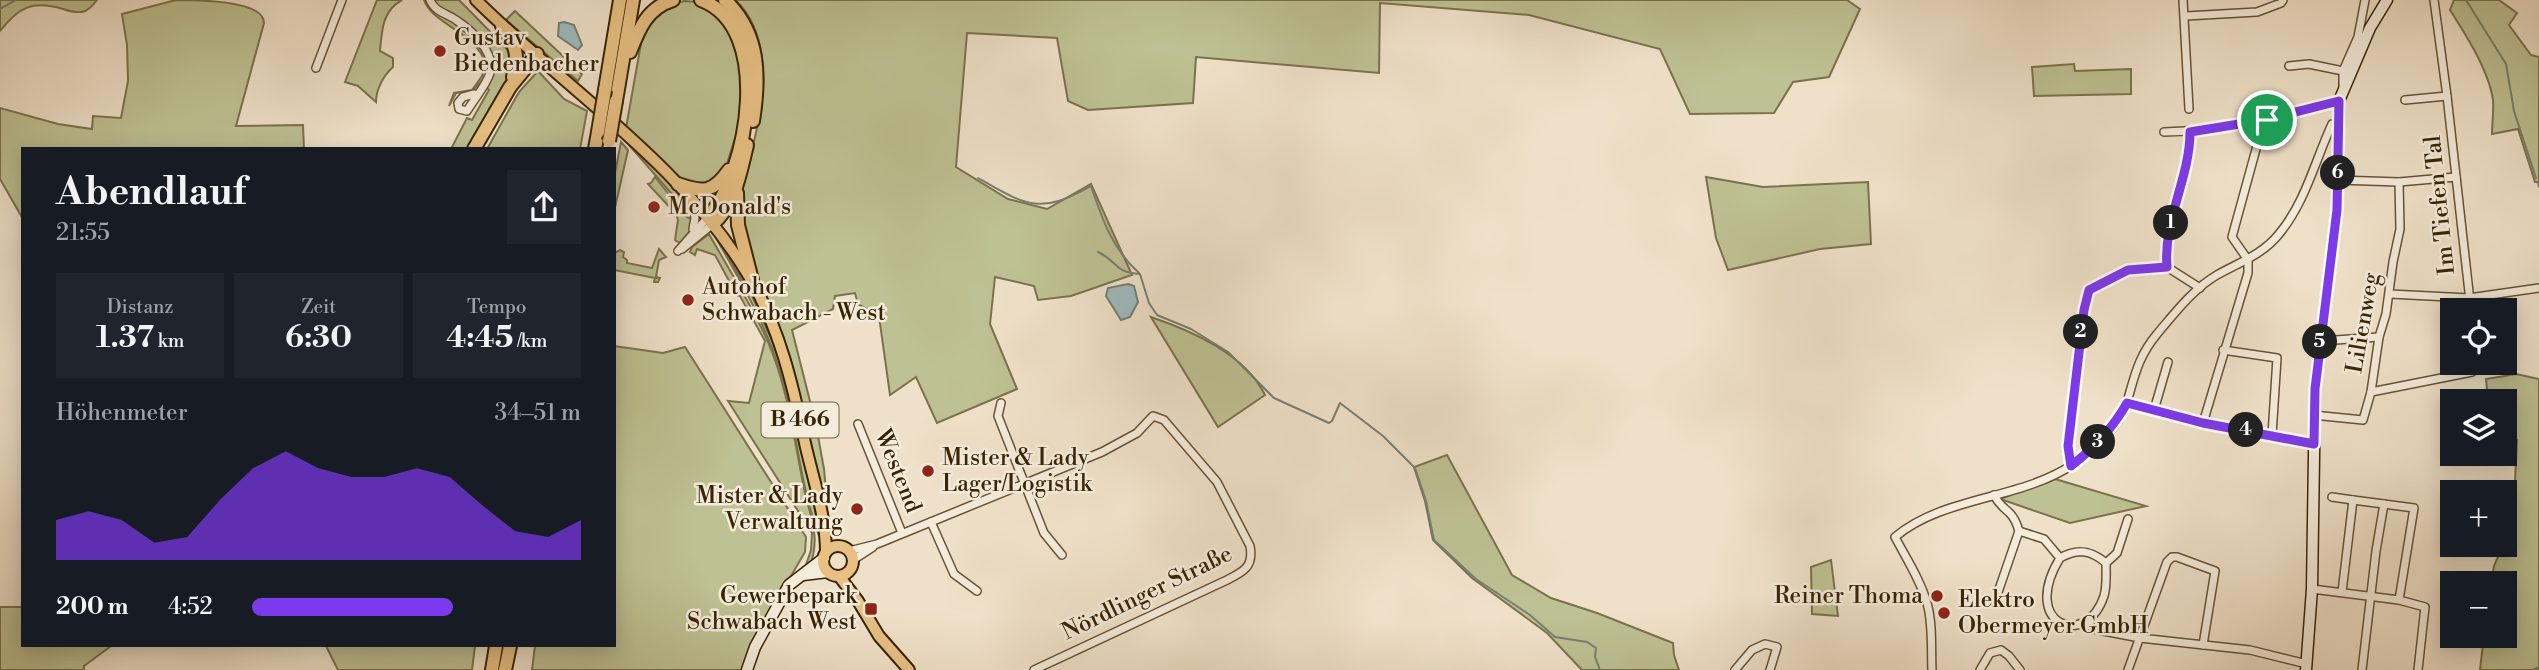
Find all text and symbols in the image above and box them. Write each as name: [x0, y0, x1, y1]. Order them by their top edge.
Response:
place label: Gustav Biedenbacher: [453, 24, 599, 78]
marker: Gustav Biedenbacher: [432, 43, 448, 59]
pin: [2237, 90, 2297, 150]
icon: arrive: [2248, 101, 2286, 139]
street label: Im Tiefen Tal: [2419, 134, 2461, 276]
pin: 6: [2320, 156, 2356, 190]
text: 6: [2332, 160, 2343, 184]
text: Abendlauf: [56, 169, 246, 216]
button: share: [507, 170, 581, 244]
place label: McDonald's: [668, 193, 791, 221]
marker: McDonald's: [646, 199, 662, 215]
pin: 1: [2154, 206, 2188, 241]
text: 1: [2166, 210, 2175, 234]
text: 21:55: [56, 219, 110, 247]
street label: Lilienweg: [2340, 270, 2386, 376]
place label: Autohof Schwabach - West: [701, 273, 886, 327]
marker: Autohof Schwabach - West: [680, 292, 696, 308]
text: Distanz: [107, 295, 173, 319]
text: Zeit: [301, 295, 336, 319]
text: Tempo: [467, 295, 527, 319]
map controls: [2440, 298, 2517, 648]
button: locate: [2440, 298, 2517, 375]
pin: 2: [2064, 314, 2098, 350]
text: 1.37: [96, 319, 154, 357]
text: 6:30: [285, 319, 352, 357]
text: 4:45: [446, 319, 513, 357]
text: 2: [2075, 319, 2086, 343]
pin: 5: [2302, 324, 2338, 360]
text: km: [154, 329, 184, 353]
text: /km: [513, 329, 547, 353]
text: 5: [2314, 329, 2325, 353]
button: layers: [2440, 389, 2517, 466]
text: Höhenmeter: [56, 399, 188, 427]
text: 34–51 m: [494, 399, 581, 427]
road number: B 466: [762, 402, 838, 438]
pin: 4: [2228, 412, 2264, 448]
text: 4: [2239, 417, 2252, 441]
street label: Westend: [868, 424, 927, 517]
pin: 3: [2080, 424, 2116, 460]
text: 3: [2092, 429, 2103, 453]
place label: Mister & Lady Lager/Logistik: [942, 444, 1093, 498]
marker: Mister & Lady Lager/Logistik: [920, 463, 936, 479]
button: +: [2440, 480, 2517, 557]
place label: Mister & Lady Verwaltung: [696, 482, 844, 536]
marker: Mister & Lady Verwaltung: [849, 501, 865, 517]
street label: Nördlinger Straße: [1057, 540, 1237, 646]
button: −: [2440, 571, 2517, 648]
place label: Gewerbepark Schwabach West: [687, 582, 858, 636]
place label: Reiner Thoma: [1774, 582, 1923, 610]
place label: Elektro Obermeyer GmbH: [1958, 586, 2149, 640]
marker: Reiner Thoma: [1929, 588, 1945, 604]
text: 200 m: [56, 593, 128, 621]
text: 4:52: [168, 593, 213, 621]
marker: Gewerbepark Schwabach West: [863, 601, 879, 617]
marker: Elektro Obermeyer GmbH: [1936, 605, 1952, 621]

